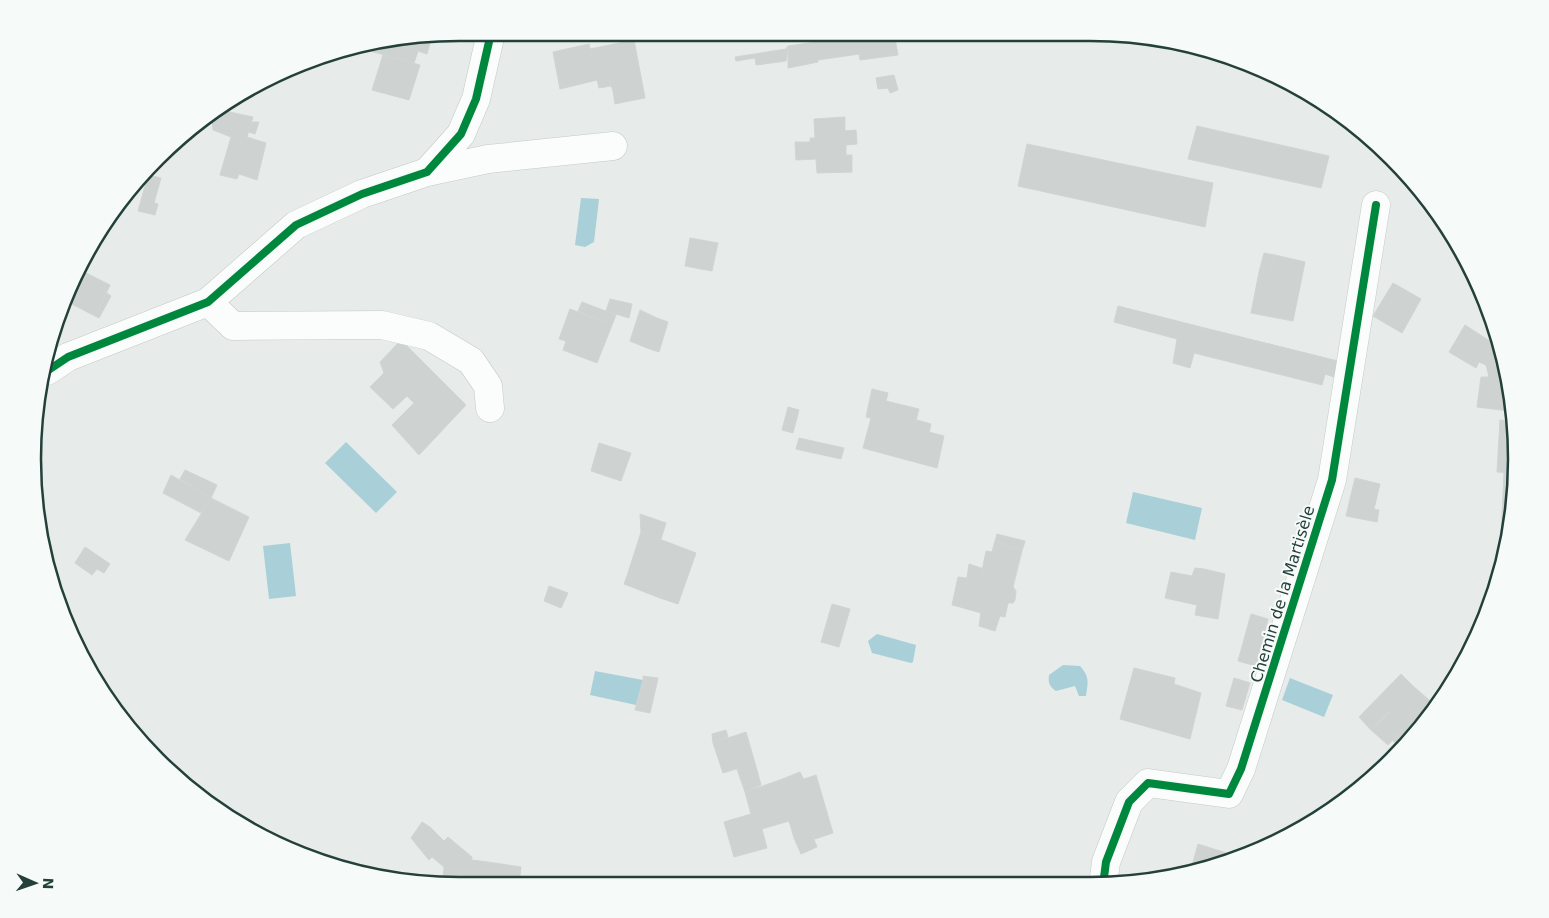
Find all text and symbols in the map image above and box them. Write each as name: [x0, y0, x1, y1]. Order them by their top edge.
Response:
street label: Chemin de la Martisèle: [1246, 503, 1318, 685]
north arrow: [10, 858, 60, 908]
text: N: [40, 877, 56, 890]

